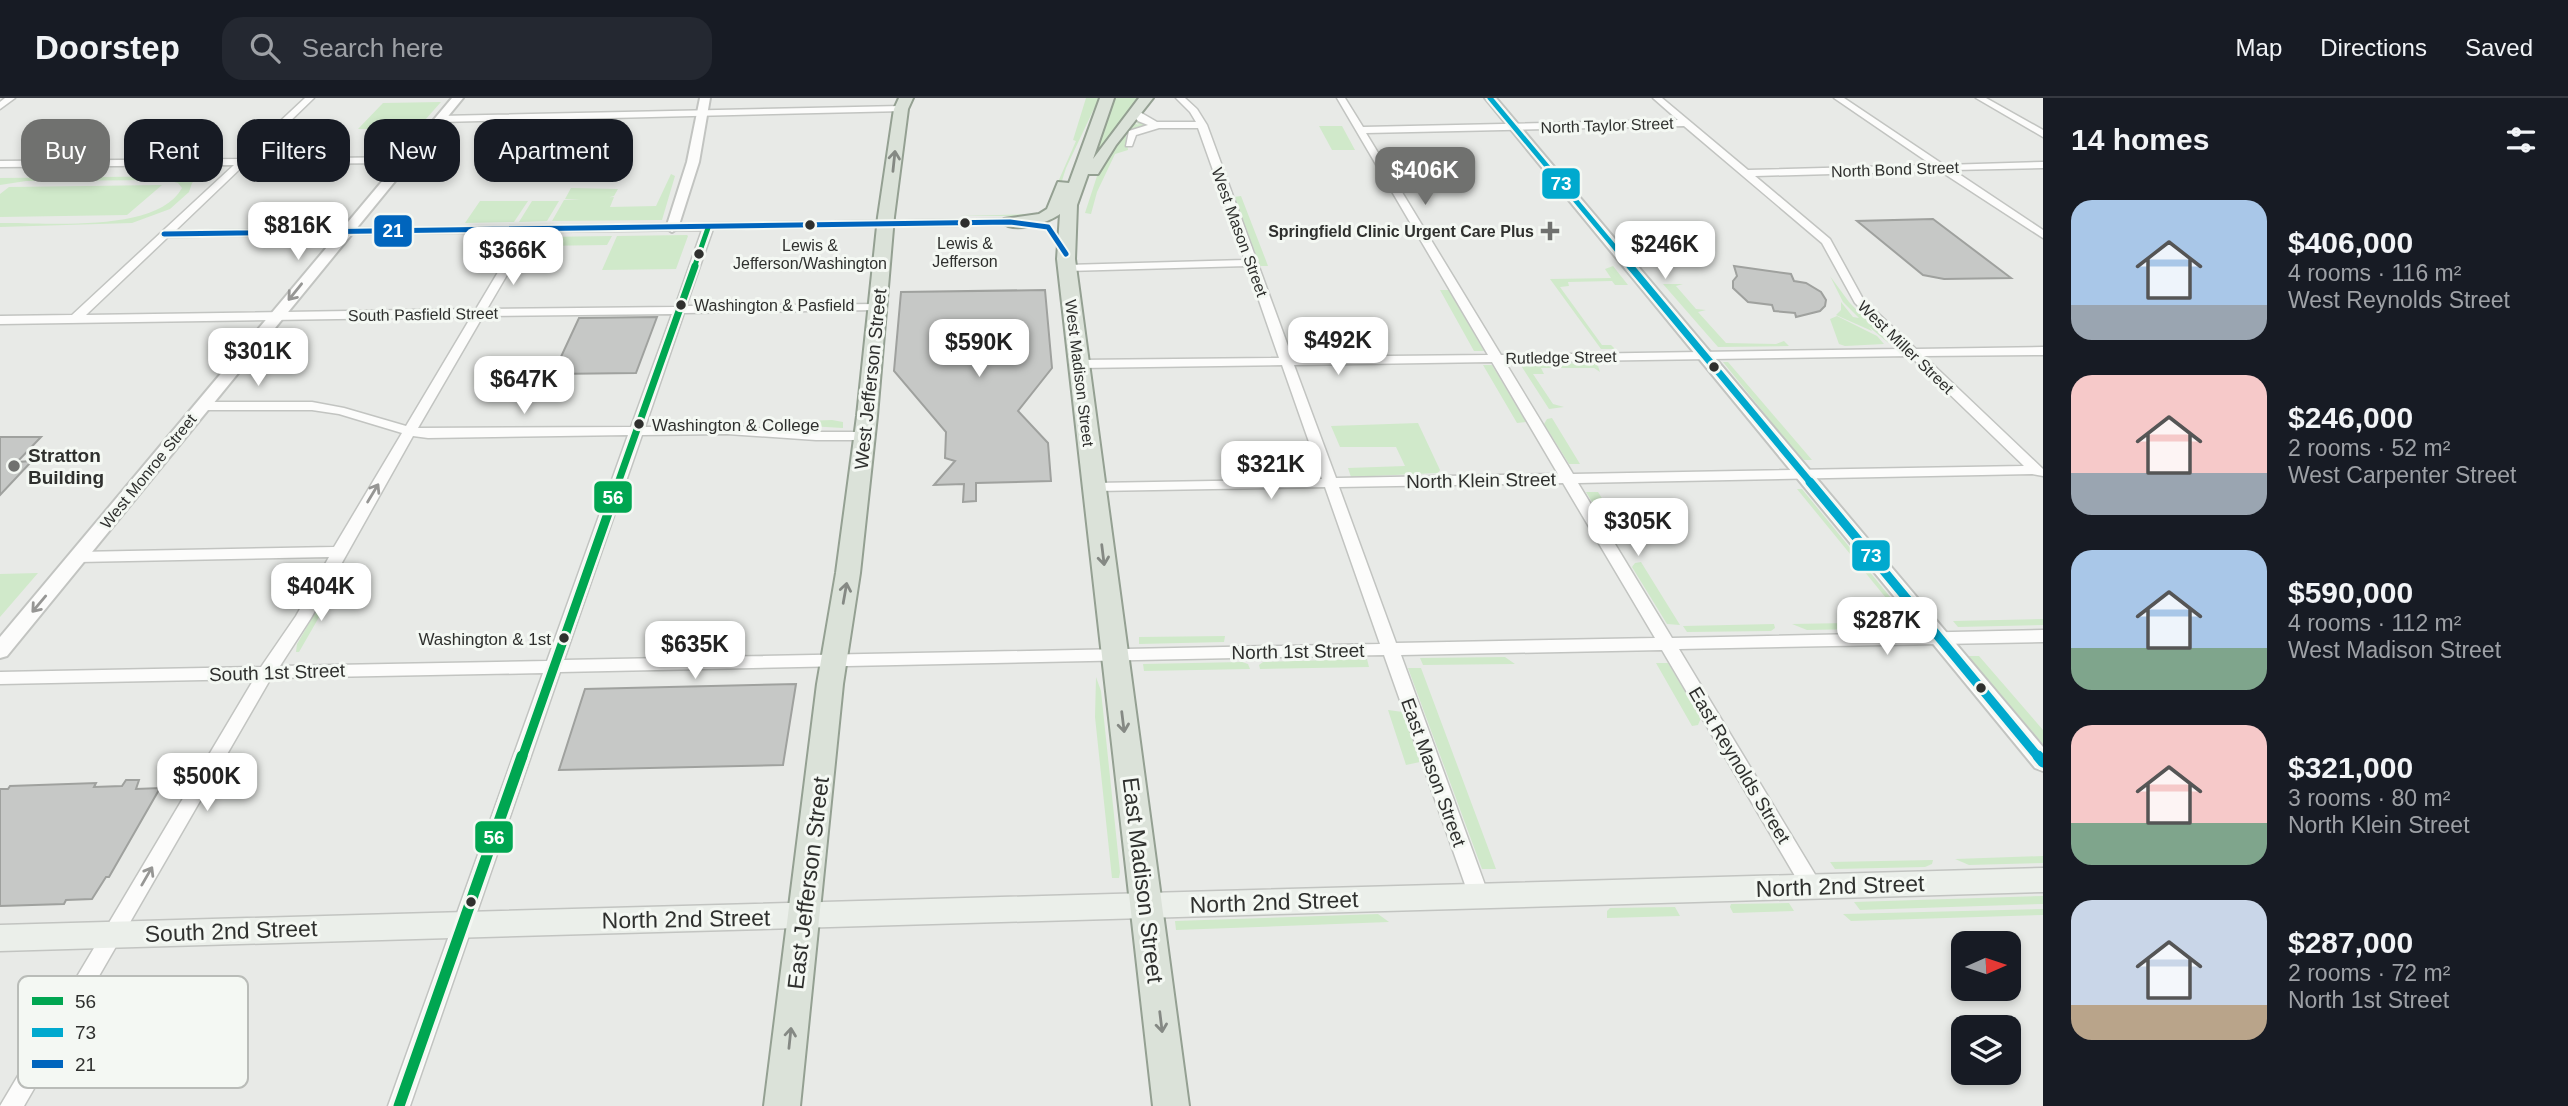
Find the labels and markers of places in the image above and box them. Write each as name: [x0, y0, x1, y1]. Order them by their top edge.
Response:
pin: $406K: [1376, 148, 1474, 207]
pin: $816K: [249, 202, 347, 262]
marker: Lewis & Jefferson: [958, 216, 972, 230]
marker: Lewis & Jefferson/Washington: [803, 218, 817, 232]
marker: Springfield Clinic Urgent Care Plus: [1540, 221, 1560, 241]
pin: $246K: [1616, 222, 1714, 281]
place label: Springfield Clinic Urgent Care Plus: [1268, 223, 1534, 240]
pin: $366K: [464, 228, 562, 287]
place label: Lewis & Jefferson: [932, 235, 998, 270]
place label: Lewis & Jefferson/Washington: [733, 237, 887, 272]
unlabelled marker: [692, 247, 706, 261]
place label: Washington & Pasfield: [694, 297, 854, 314]
marker: Washington & Pasfield: [674, 298, 688, 312]
pin: $492K: [1289, 317, 1387, 377]
pin: $590K: [930, 320, 1028, 379]
pin: $301K: [209, 328, 307, 388]
pin: $647K: [475, 356, 573, 416]
unlabelled marker: [1707, 360, 1721, 374]
place label: Washington & College: [652, 416, 820, 435]
marker: Washington & College: [632, 417, 646, 431]
pin: $321K: [1222, 442, 1320, 501]
place label: Stratton Building: [28, 445, 104, 488]
marker: Stratton Building: [6, 458, 22, 474]
pin: $305K: [1589, 498, 1687, 558]
pin: $404K: [272, 564, 370, 623]
pin: $287K: [1838, 598, 1936, 657]
pin: $635K: [646, 622, 744, 681]
place label: Washington & 1st: [418, 630, 551, 649]
marker: Washington & 1st: [557, 631, 571, 645]
unlabelled marker: [1974, 681, 1988, 695]
pin: $500K: [158, 754, 256, 813]
unlabelled marker: [464, 895, 478, 909]

